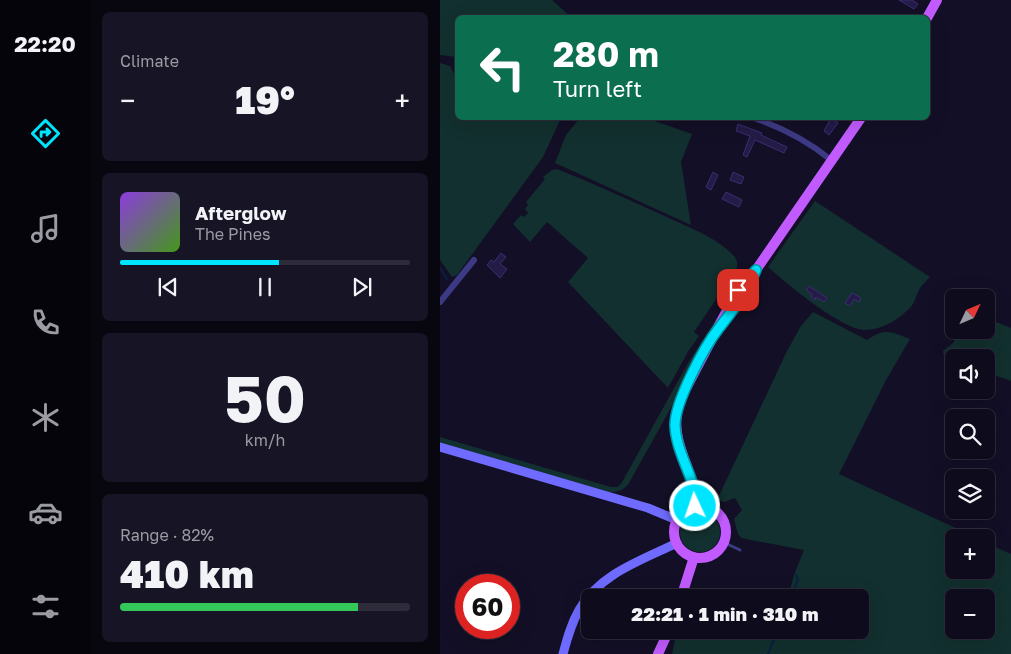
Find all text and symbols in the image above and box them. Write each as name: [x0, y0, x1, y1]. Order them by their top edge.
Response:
text: 22:20: [14, 30, 76, 57]
text: 280 m: [553, 33, 659, 75]
icon: left: [470, 35, 535, 100]
text: Climate: [120, 51, 179, 71]
text: Turn left: [553, 75, 642, 102]
text: 19°: [235, 77, 295, 122]
text: −: [120, 84, 135, 117]
text: +: [395, 84, 410, 117]
icon: directions: [28, 116, 63, 151]
text: Afterglow: [195, 201, 286, 224]
icon: music: [28, 211, 63, 246]
text: The Pines: [195, 224, 270, 244]
pin: [717, 269, 759, 311]
icon: previous: [154, 273, 182, 301]
icon: pause: [251, 273, 279, 301]
icon: next: [348, 273, 376, 301]
icon: arrive: [724, 276, 752, 304]
north arrow: [945, 289, 995, 339]
map controls: [945, 289, 995, 639]
icon: phone: [28, 305, 63, 340]
button: sound: [945, 349, 995, 399]
text: 50: [224, 358, 306, 436]
icon: climate: [28, 400, 63, 435]
button: search: [945, 409, 995, 459]
text: km/h: [245, 430, 285, 450]
button: layers: [945, 469, 995, 519]
position arrow: [668, 479, 720, 531]
icon: car: [28, 495, 63, 530]
text: Range · 82%: [120, 525, 214, 545]
button: +: [945, 529, 995, 579]
text: 410 km: [120, 551, 254, 596]
speed limit sign: 60: [455, 574, 520, 639]
icon: filters: [28, 589, 63, 624]
button: −: [945, 589, 995, 639]
text: 22:21 · 1 min · 310 m: [631, 602, 819, 625]

